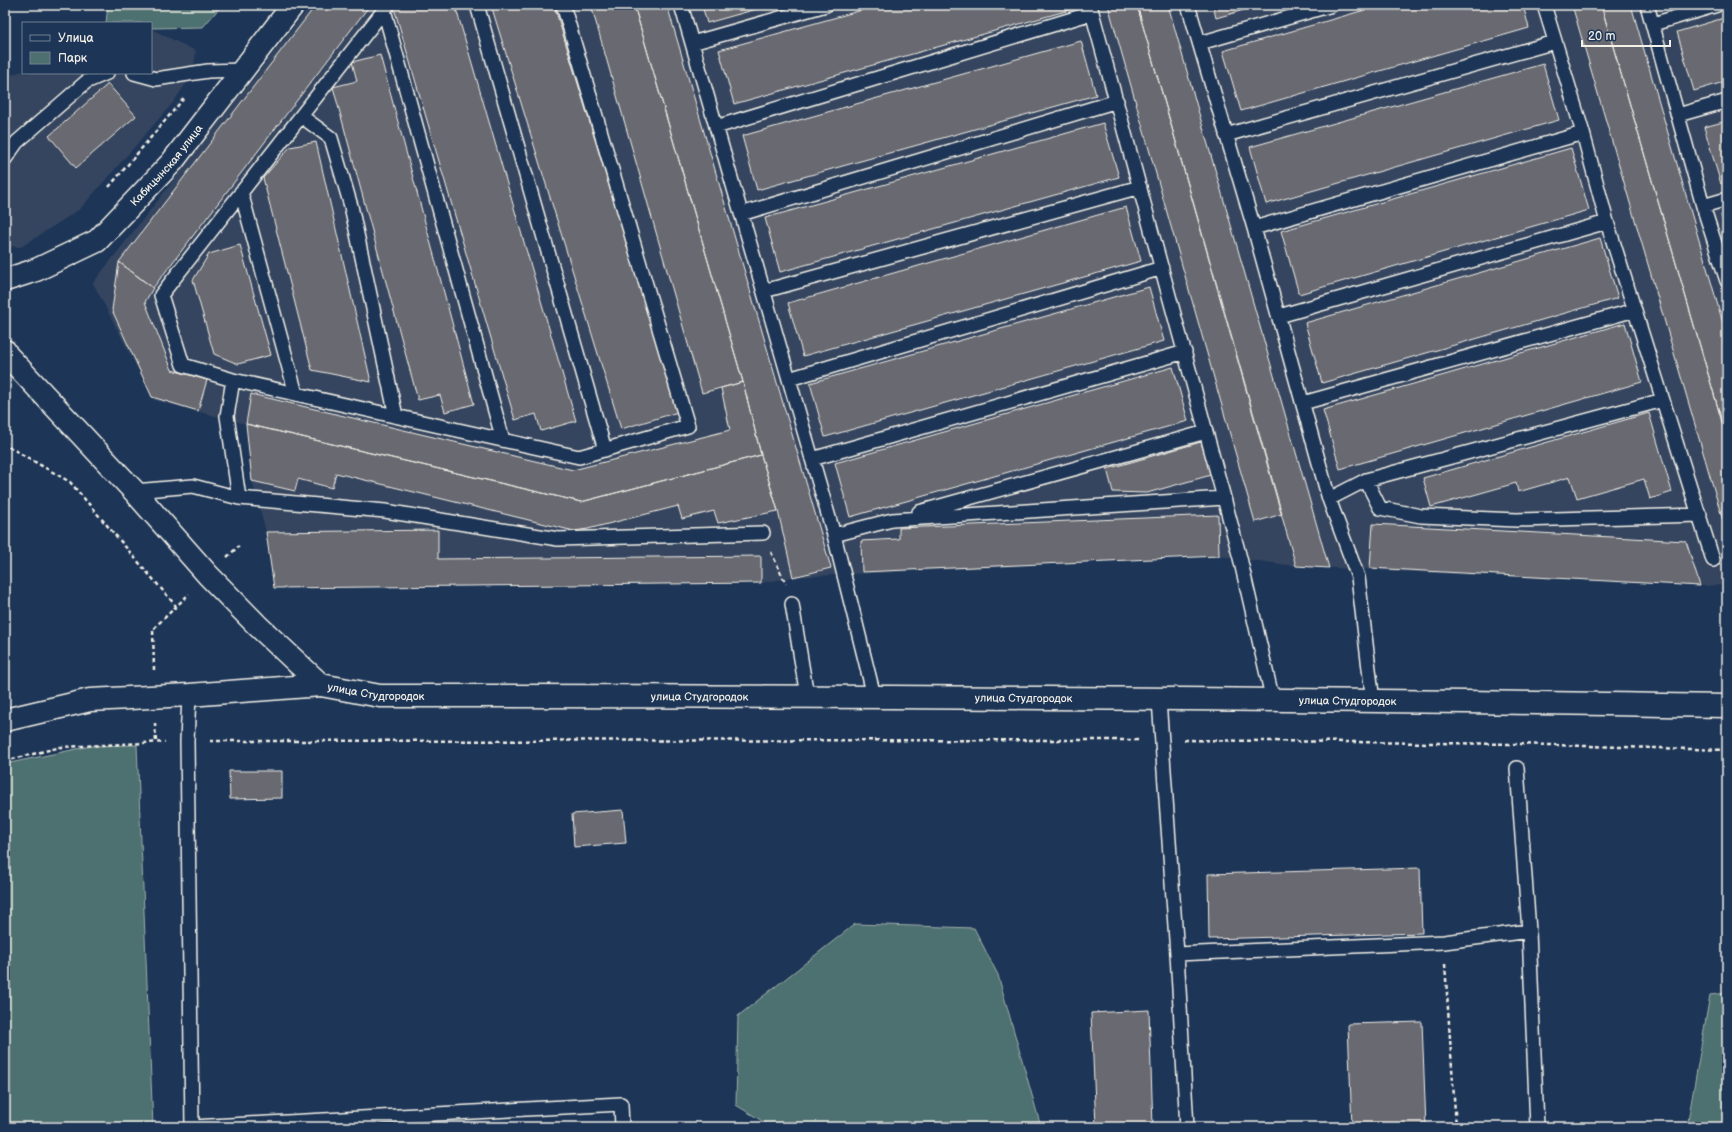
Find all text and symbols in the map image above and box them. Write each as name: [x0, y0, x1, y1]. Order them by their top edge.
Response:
legend: [22, 22, 152, 74]
scale bar: [1582, 22, 1670, 48]
text: 20 m: [1588, 29, 1615, 44]
text: Улица: [58, 31, 94, 46]
text: Парк: [58, 51, 88, 66]
street label: Кабицынская улица: [127, 121, 205, 208]
street label: улица Студгородок: [327, 680, 425, 703]
street label: улица Студгородок: [651, 690, 749, 703]
street label: улица Студгородок: [975, 691, 1073, 705]
street label: улица Студгородок: [1299, 694, 1397, 708]

